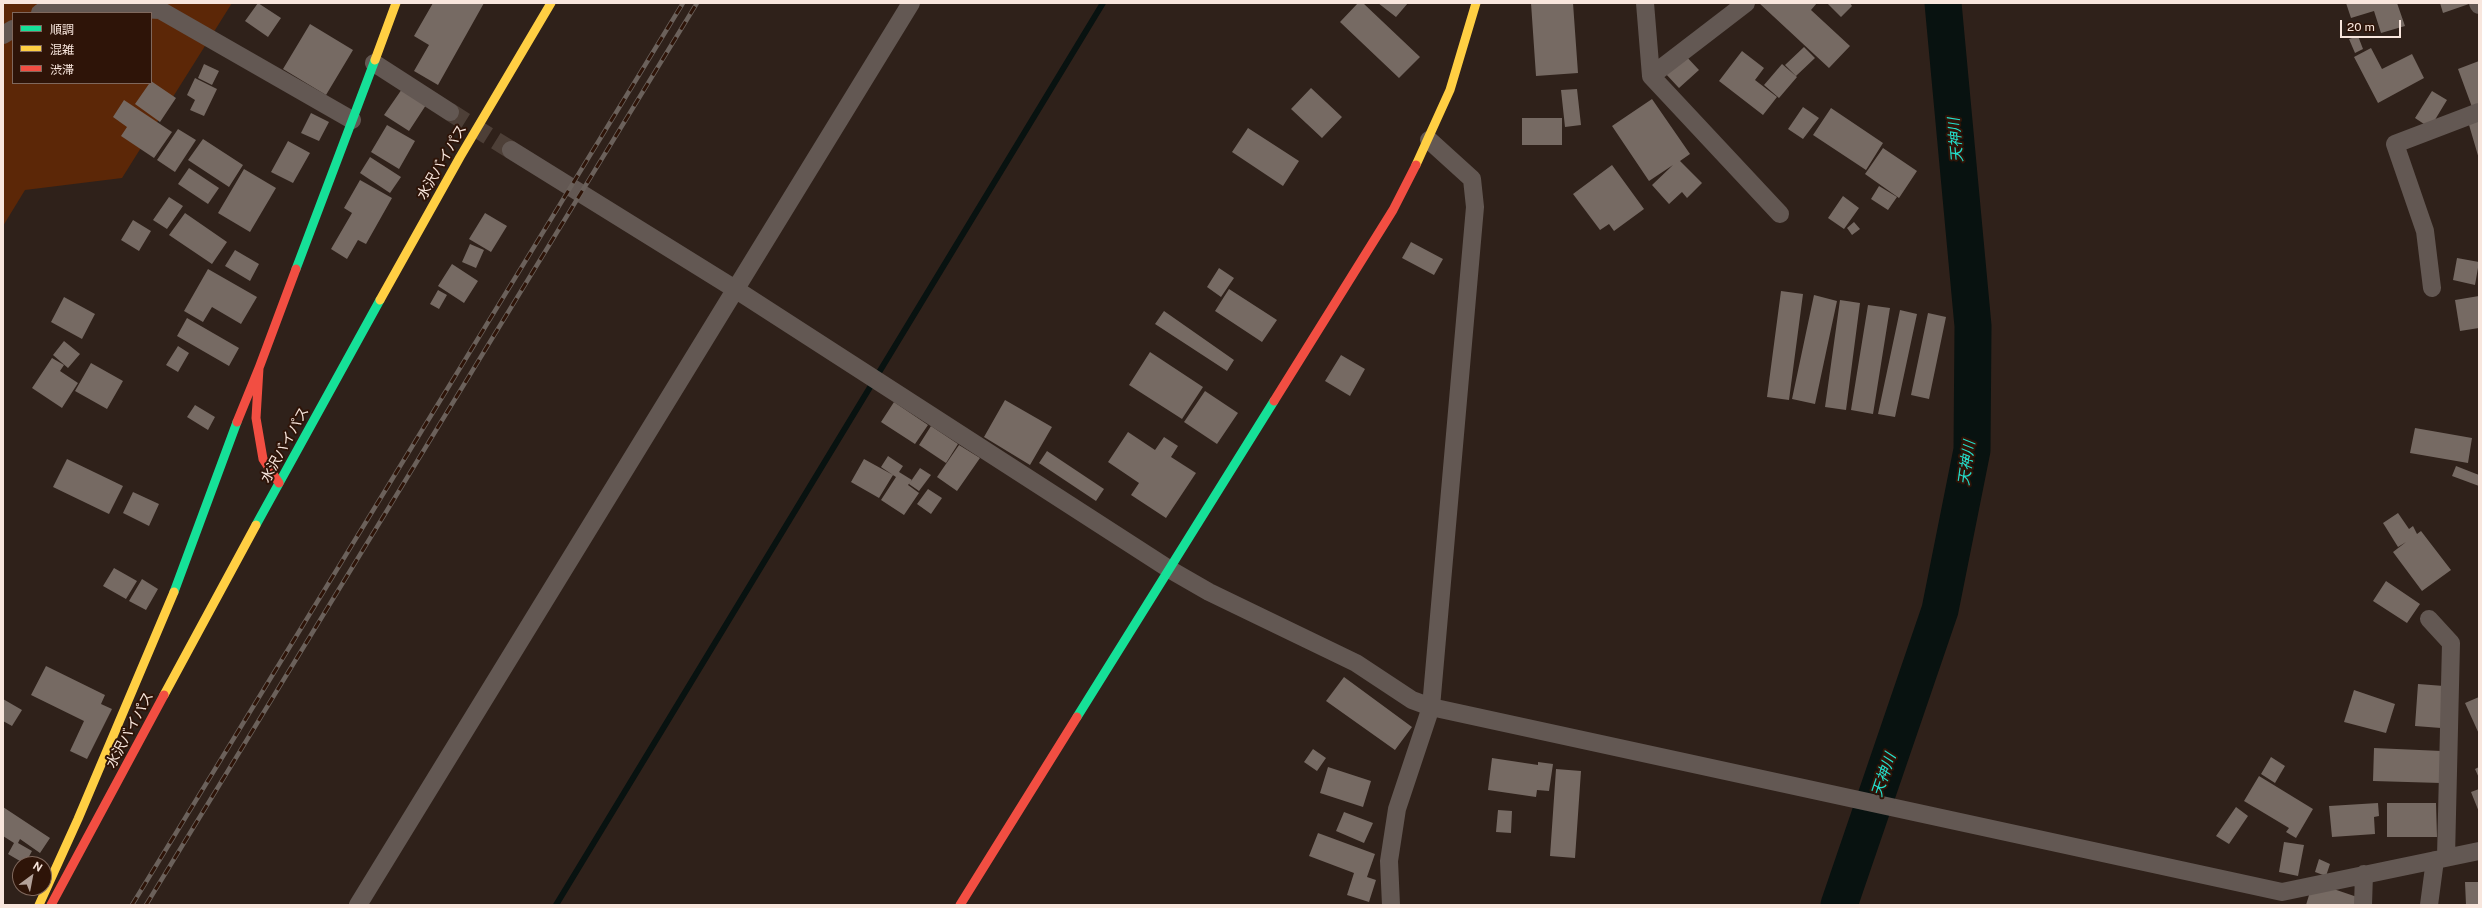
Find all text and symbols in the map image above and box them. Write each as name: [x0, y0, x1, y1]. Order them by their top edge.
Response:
legend: [12, 12, 152, 84]
scale bar: [2342, 12, 2403, 38]
text: 20 m: [2347, 20, 2375, 34]
text: 順調: [50, 23, 74, 37]
text: 混雑: [50, 43, 74, 57]
text: 渋滞: [50, 63, 74, 77]
water label: 天神川: [1945, 117, 1967, 163]
street label: 水沢バイパス: [414, 121, 470, 203]
street label: 水沢バイパス: [257, 404, 313, 486]
water label: 天神川: [1955, 439, 1979, 487]
street label: 水沢バイパス: [103, 689, 157, 771]
water label: 天神川: [1868, 751, 1900, 799]
north arrow: [12, 856, 52, 896]
text: N: [31, 859, 45, 874]

